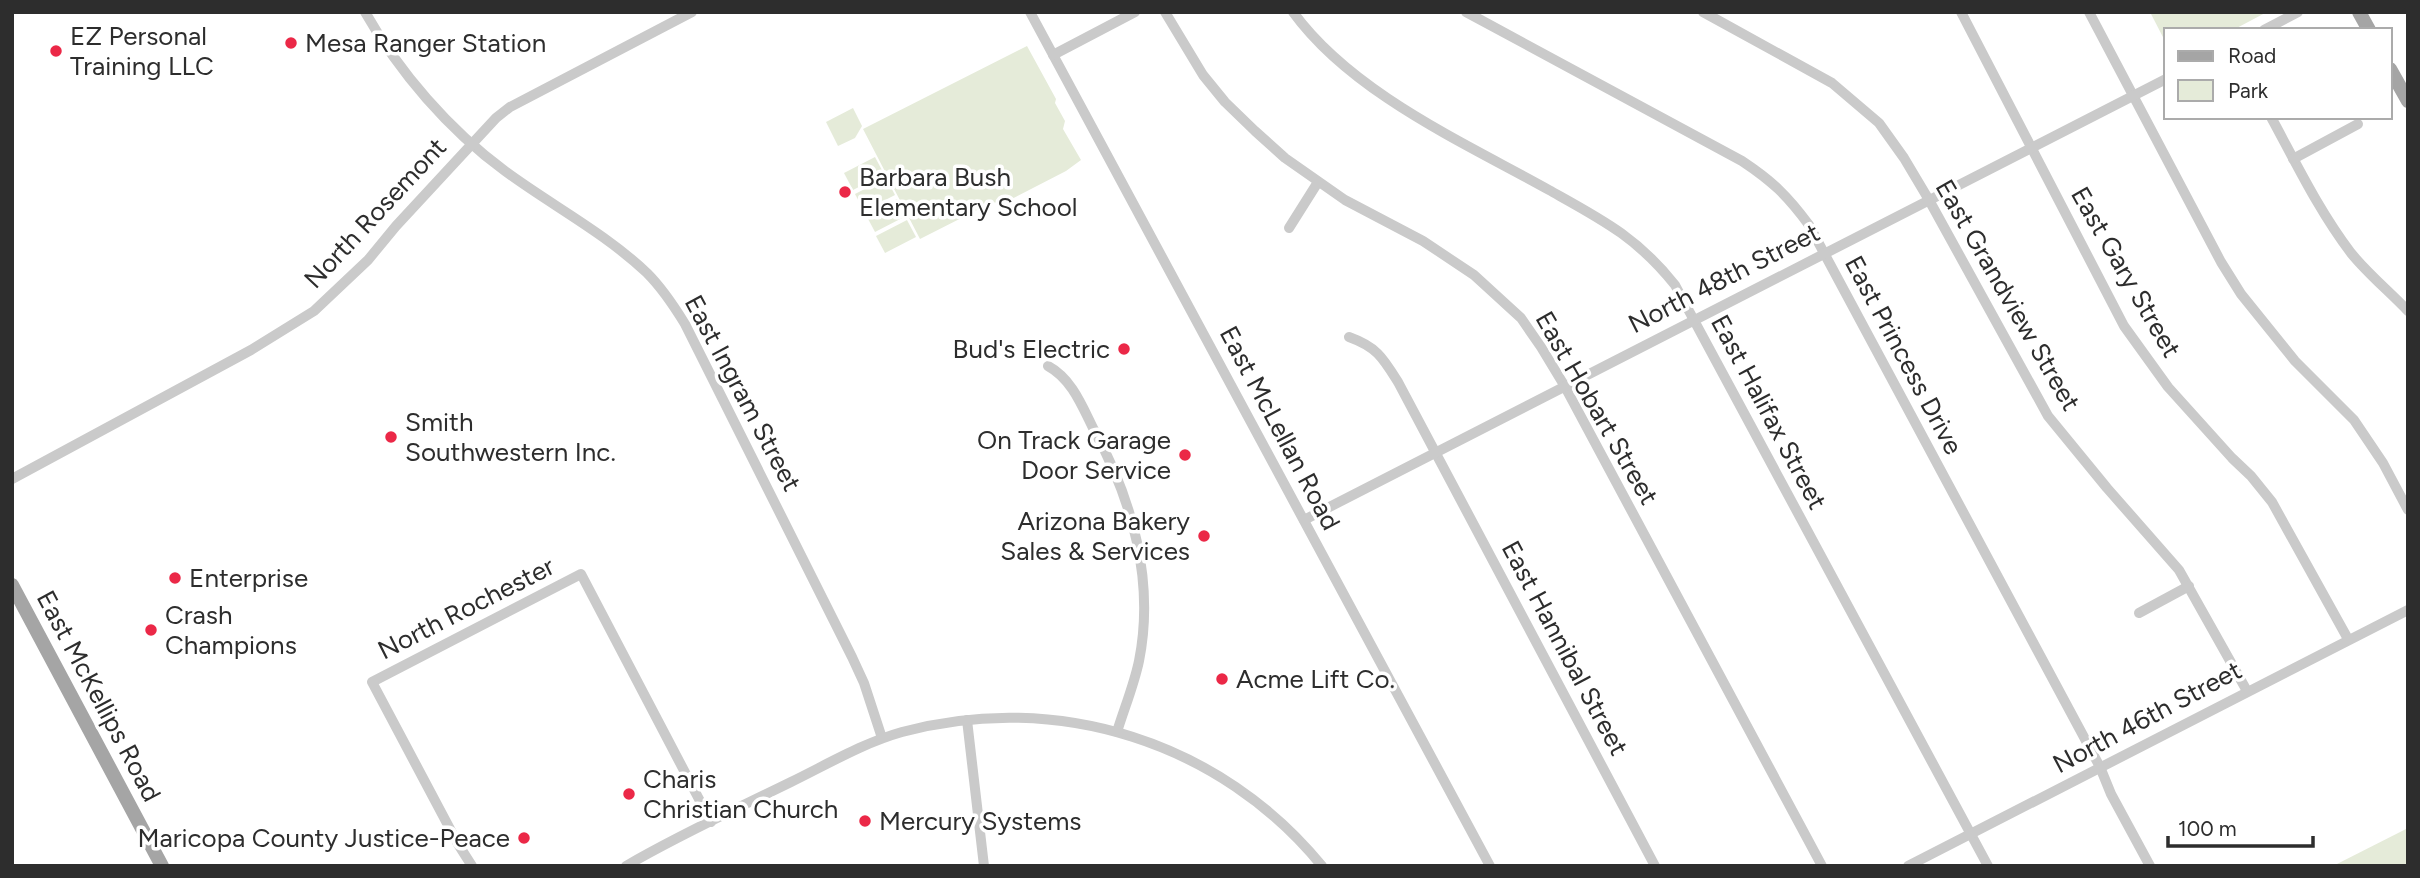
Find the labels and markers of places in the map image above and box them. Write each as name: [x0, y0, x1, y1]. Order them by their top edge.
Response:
place label: EZ Personal Training LLC: [70, 20, 214, 82]
place label: Mesa Ranger Station: [305, 27, 546, 59]
marker: Mesa Ranger Station: [283, 35, 299, 51]
marker: EZ Personal Training LLC: [48, 43, 64, 59]
place label: Barbara Bush Elementary School: [859, 161, 1077, 223]
marker: Barbara Bush Elementary School: [837, 184, 853, 200]
place label: Bud's Electric: [953, 333, 1110, 365]
marker: Bud's Electric: [1116, 341, 1132, 357]
place label: Smith Southwestern Inc.: [405, 406, 616, 468]
place label: On Track Garage Door Service: [977, 424, 1171, 486]
marker: Smith Southwestern Inc.: [383, 429, 399, 445]
marker: On Track Garage Door Service: [1177, 447, 1193, 463]
place label: Arizona Bakery Sales & Services: [1000, 505, 1190, 567]
marker: Arizona Bakery Sales & Services: [1196, 528, 1212, 544]
place label: Enterprise: [189, 562, 308, 594]
marker: Enterprise: [167, 570, 183, 586]
place label: Crash Champions: [165, 599, 297, 661]
marker: Crash Champions: [143, 622, 159, 638]
place label: Acme Lift Co.: [1236, 663, 1395, 695]
marker: Acme Lift Co.: [1214, 671, 1230, 687]
place label: Charis Christian Church: [643, 763, 838, 825]
marker: Charis Christian Church: [621, 786, 637, 802]
place label: Mercury Systems: [879, 805, 1081, 837]
marker: Mercury Systems: [857, 813, 873, 829]
place label: Maricopa County Justice-Peace: [137, 822, 510, 854]
marker: Maricopa County Justice-Peace: [516, 830, 532, 846]

